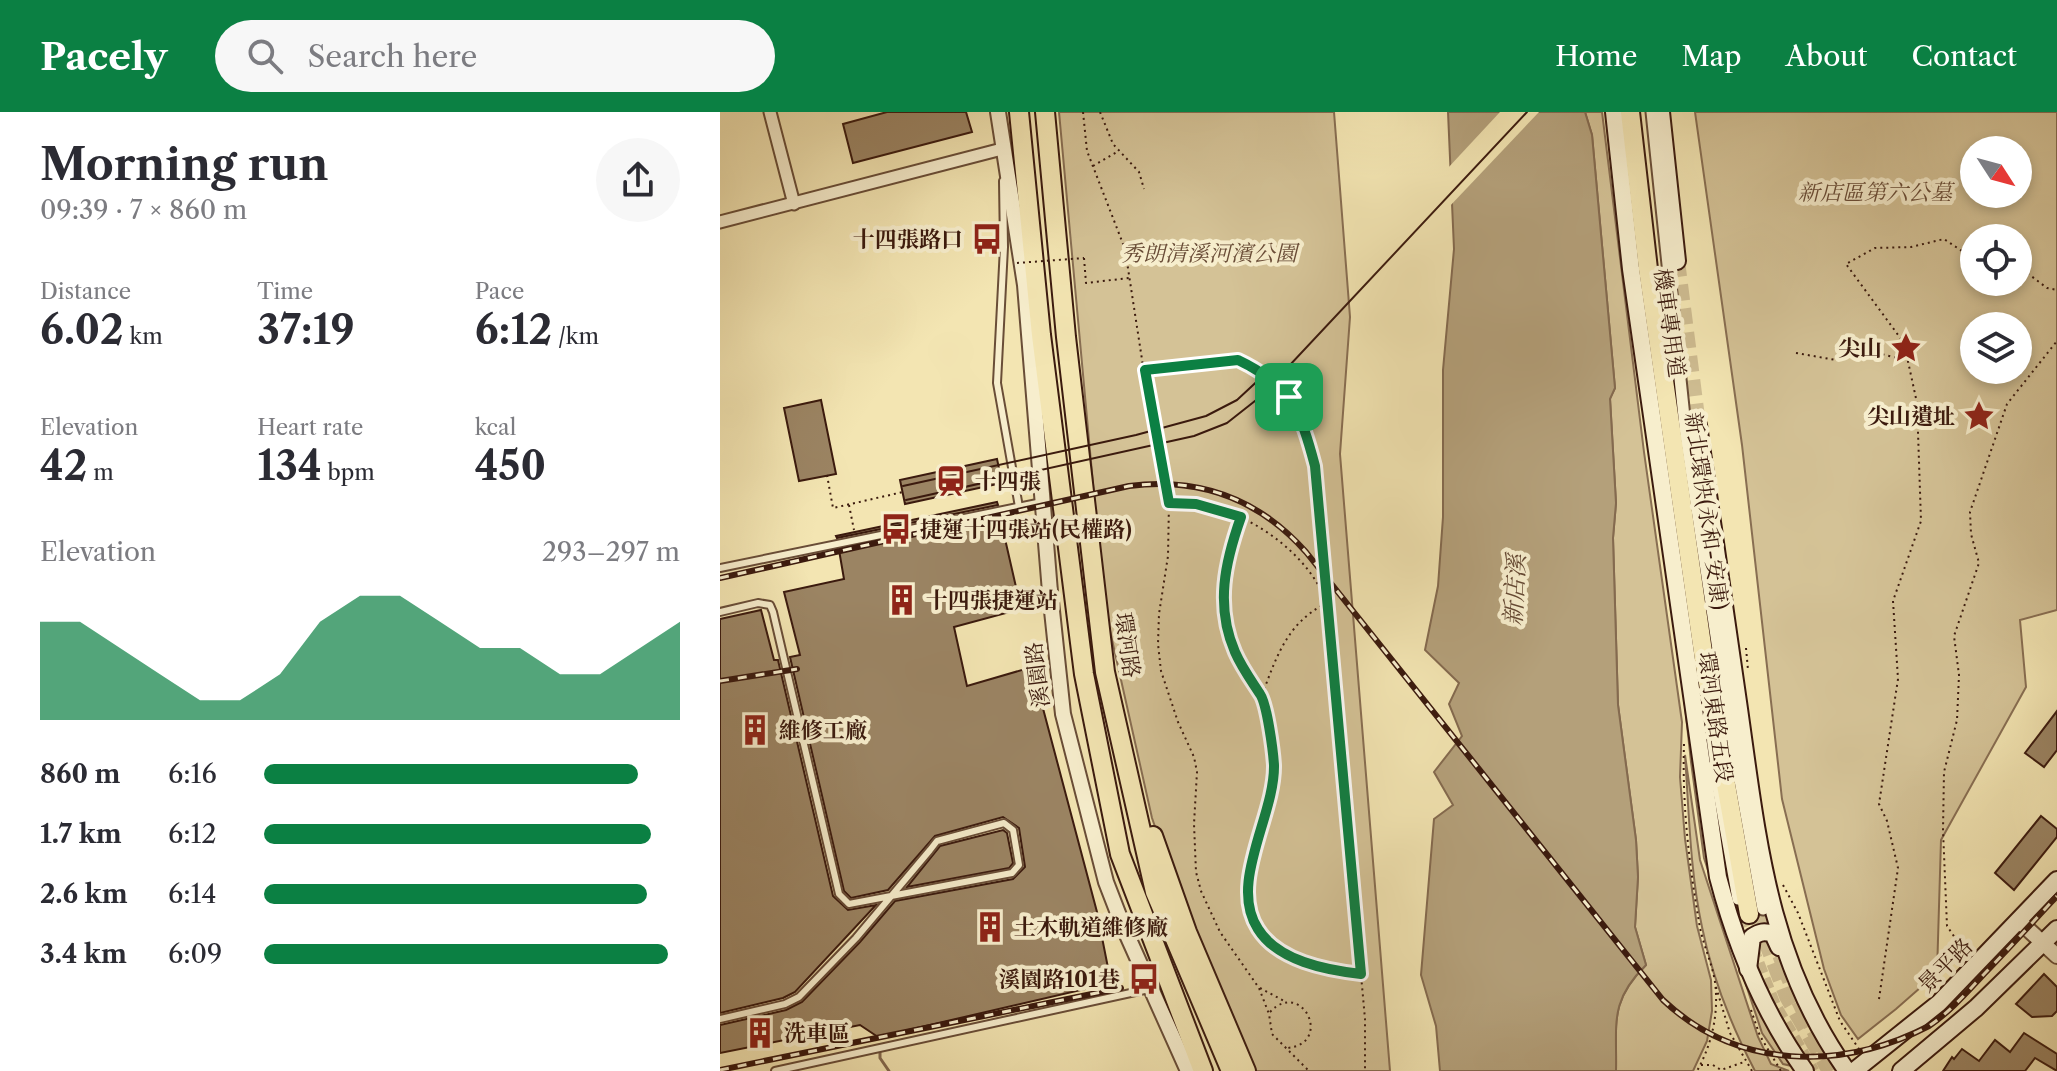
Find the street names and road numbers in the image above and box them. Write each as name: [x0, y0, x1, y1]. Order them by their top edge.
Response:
street label: 機車專用道: [1648, 267, 1691, 379]
street label: 新北環快(永和-安康): [1679, 410, 1734, 612]
street label: 環河路: [1110, 611, 1145, 680]
street label: 溪園路: [1020, 641, 1055, 709]
street label: 環河東路五段: [1693, 650, 1738, 784]
street label: 景平路: [1912, 932, 1978, 998]

